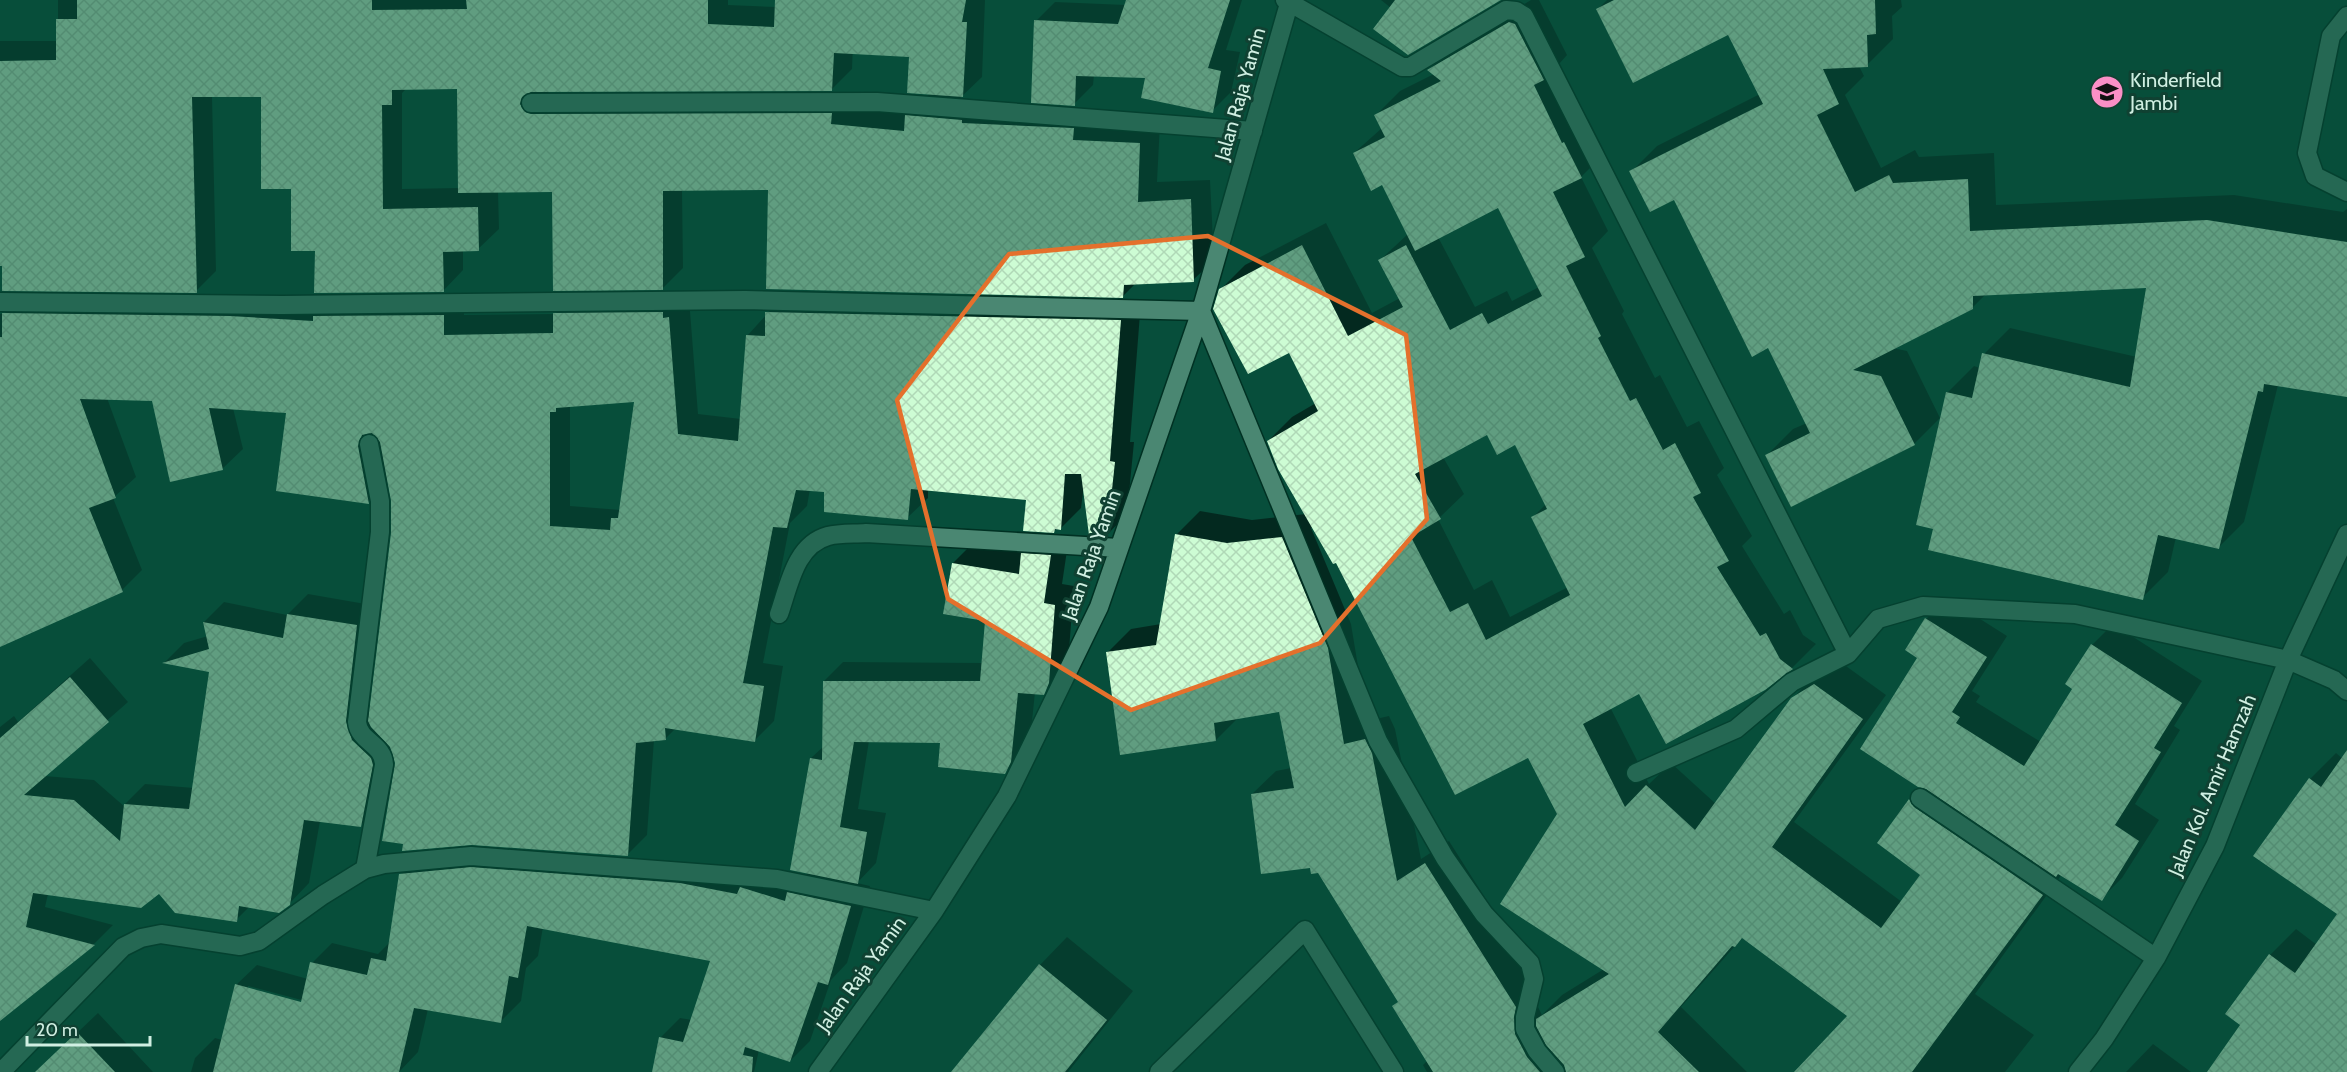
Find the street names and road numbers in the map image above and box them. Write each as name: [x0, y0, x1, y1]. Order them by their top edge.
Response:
street label: Jalan Raja Yamin: [1209, 25, 1270, 164]
street label: Jalan Raja Yamin: [1056, 487, 1126, 624]
street label: Jalan Kol. Amir Hamzah: [2162, 690, 2261, 881]
street label: Jalan Raja Yamin: [810, 912, 911, 1037]

